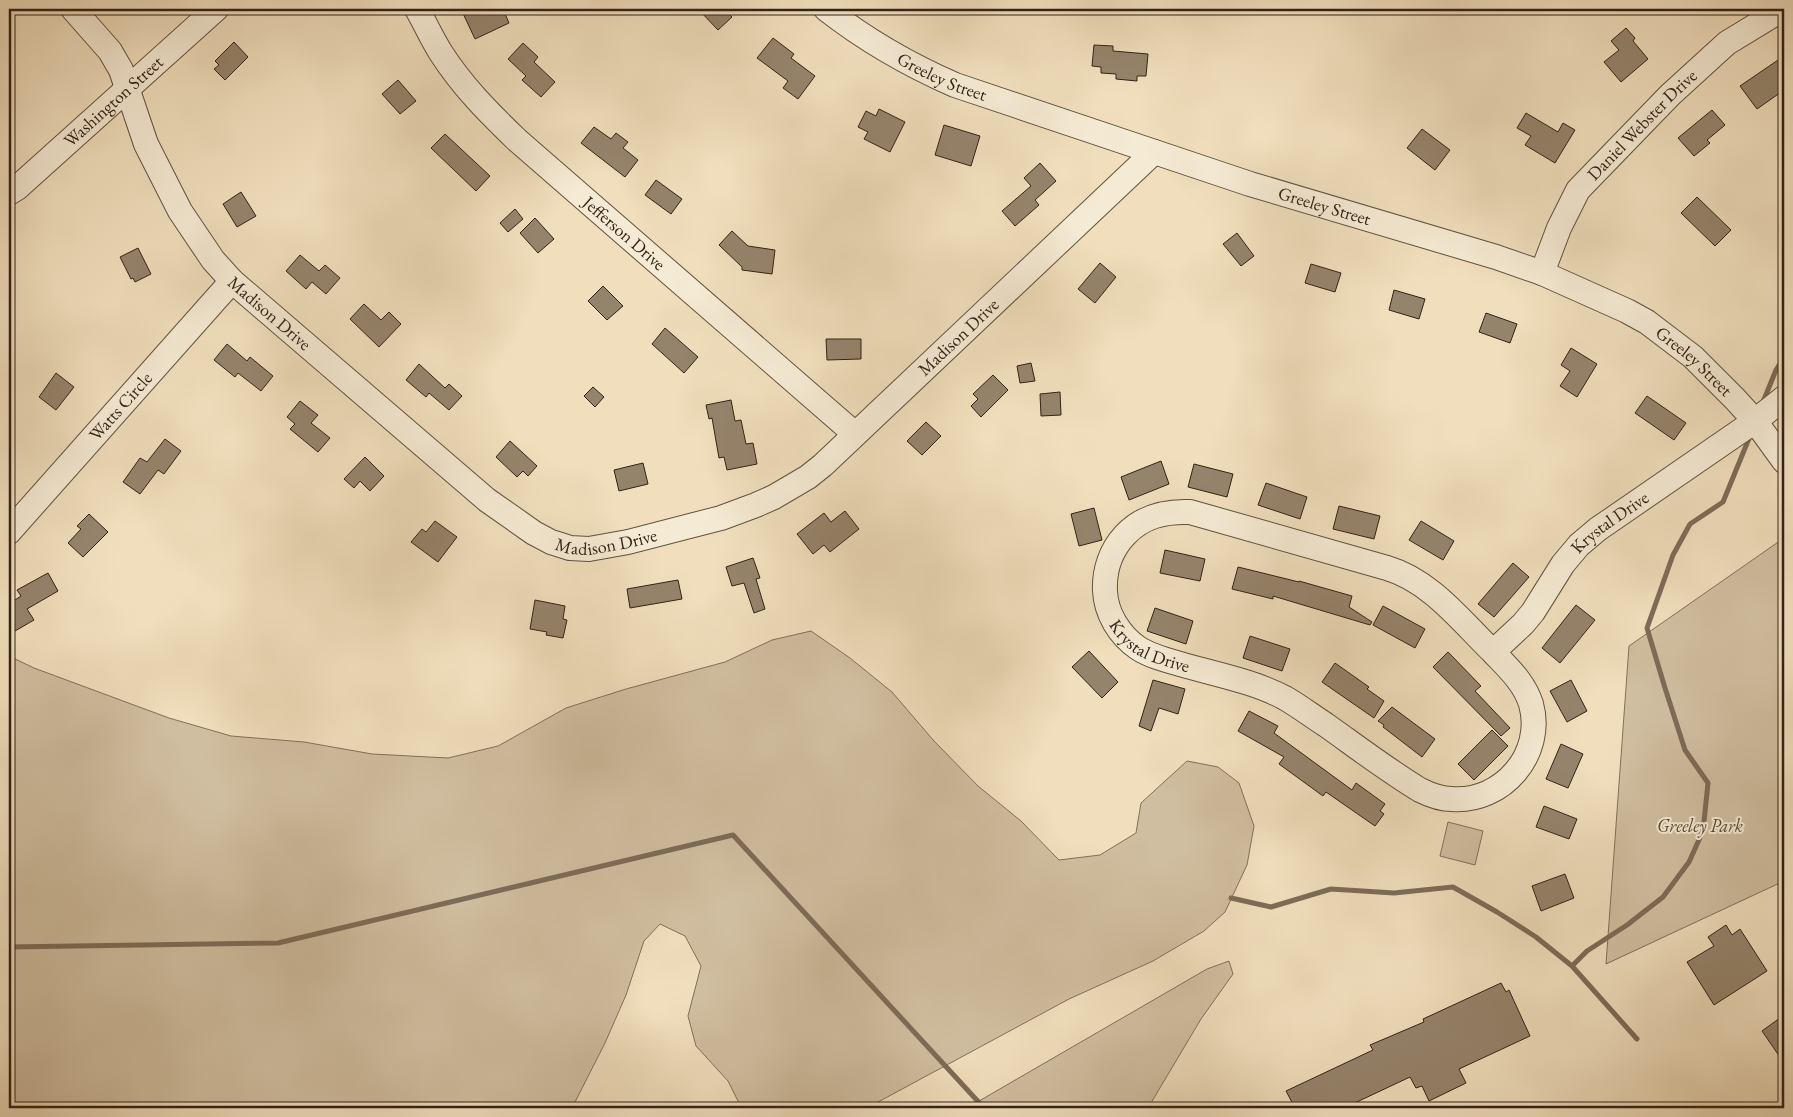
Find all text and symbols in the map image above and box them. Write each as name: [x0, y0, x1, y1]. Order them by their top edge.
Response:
street label: Greeley Street: [893, 47, 990, 106]
street label: Washington Street: [58, 50, 168, 152]
street label: Daniel Webster Drive: [1582, 64, 1702, 185]
street label: Greeley Street: [1276, 181, 1374, 230]
street label: Jefferson Drive: [577, 189, 671, 275]
street label: Madison Drive: [223, 271, 316, 355]
street label: Madison Drive: [913, 293, 1003, 380]
street label: Greeley Street: [1651, 321, 1738, 401]
street label: Watts Circle: [84, 367, 157, 445]
street label: Krystal Drive: [1565, 486, 1653, 558]
street label: Madison Drive: [553, 523, 659, 560]
street label: Krystal Drive: [1104, 615, 1192, 677]
park label: Greeley Park: [1657, 814, 1743, 838]

